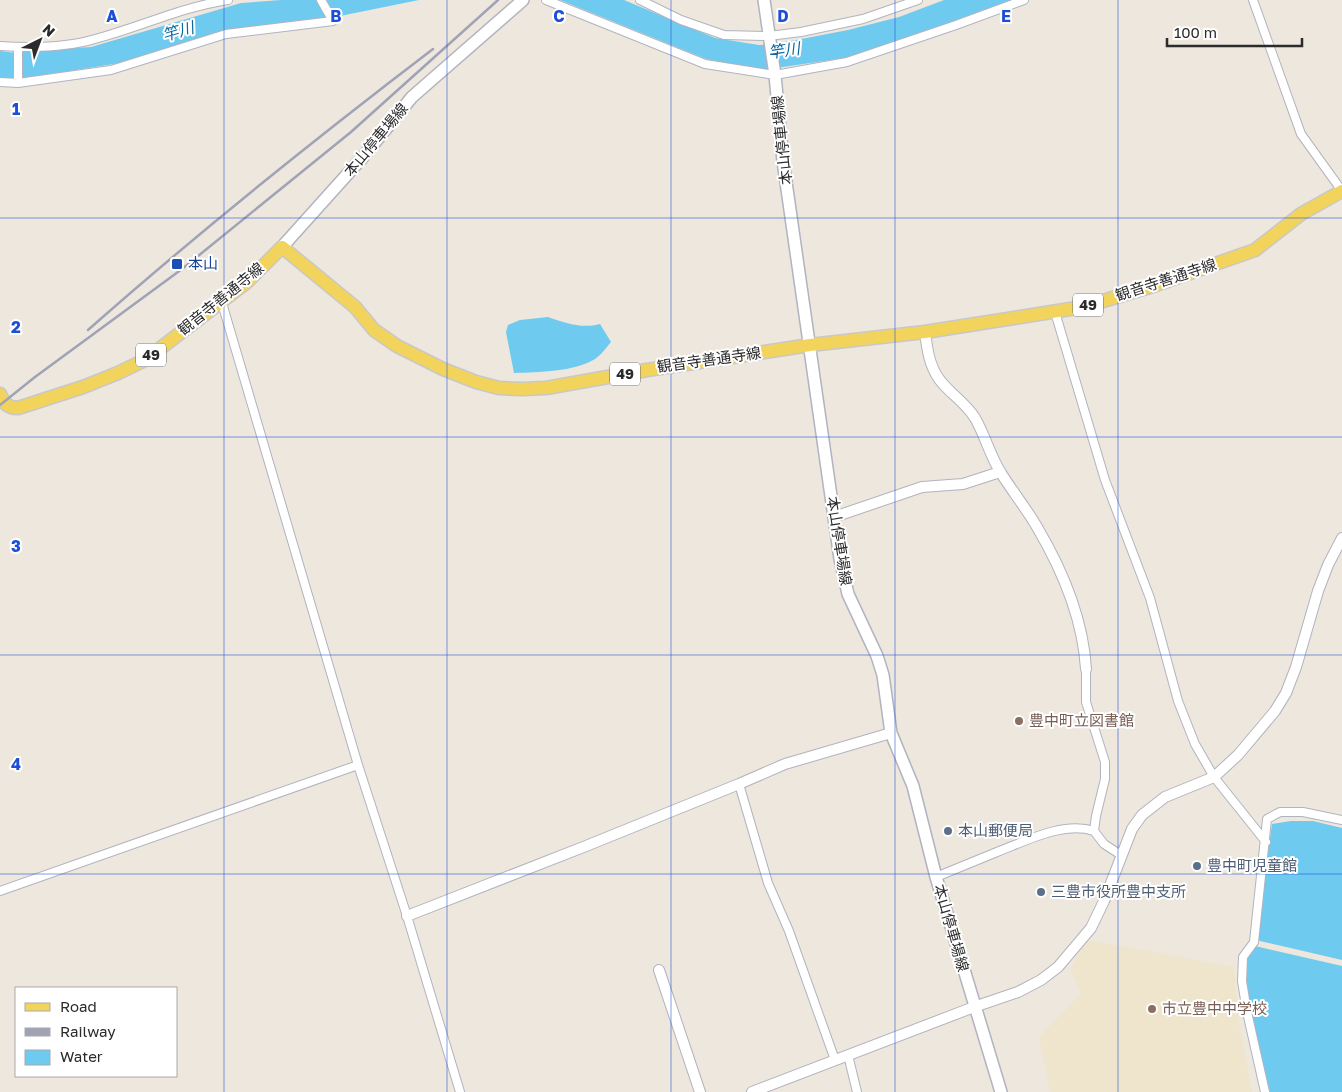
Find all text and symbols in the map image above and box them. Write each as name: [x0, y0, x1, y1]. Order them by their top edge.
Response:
text: A: [106, 6, 118, 26]
text: B: [330, 6, 342, 26]
text: C: [553, 6, 565, 26]
text: D: [777, 6, 789, 26]
text: E: [1001, 6, 1011, 26]
north arrow: [15, 15, 65, 65]
scale bar: [1167, 15, 1302, 47]
water label: 竿川: [160, 16, 198, 45]
text: N: [39, 20, 59, 40]
text: 100 m: [1174, 23, 1217, 41]
water label: 竿川: [767, 38, 803, 62]
street label: 本山停車場線: [767, 94, 795, 186]
text: 1: [12, 99, 20, 119]
street label: 本山停車場線: [339, 99, 411, 180]
place label: 本山: [188, 254, 218, 272]
street label: 観音寺善通寺線: [1113, 254, 1218, 304]
marker: 本山: [170, 257, 184, 271]
street label: 観音寺善通寺線: [174, 258, 267, 338]
road number: 49: [1073, 294, 1103, 316]
text: 2: [11, 317, 21, 337]
street label: 観音寺善通寺線: [656, 343, 762, 375]
road number: 49: [136, 344, 166, 366]
road number: 49: [610, 362, 640, 386]
street label: 本山停車場線: [824, 495, 856, 587]
text: 3: [11, 536, 21, 556]
place label: 豊中町立図書館: [1029, 711, 1134, 729]
marker: 豊中町立図書館: [1013, 715, 1025, 727]
text: 4: [11, 754, 21, 774]
place label: 本山郵便局: [958, 821, 1033, 839]
marker: 本山郵便局: [942, 825, 954, 837]
place label: 豊中町児童館: [1207, 856, 1297, 874]
marker: 豊中町児童館: [1191, 860, 1203, 872]
street label: 本山停車場線: [931, 882, 973, 973]
place label: 三豊市役所豊中支所: [1051, 882, 1186, 900]
marker: 三豊市役所豊中支所: [1035, 886, 1047, 898]
legend: [15, 987, 178, 1077]
text: Road: [60, 997, 97, 1015]
place label: 市立豊中中学校: [1162, 999, 1267, 1017]
marker: 市立豊中中学校: [1146, 1003, 1158, 1015]
text: Railway: [60, 1022, 116, 1040]
text: Water: [60, 1047, 103, 1065]

